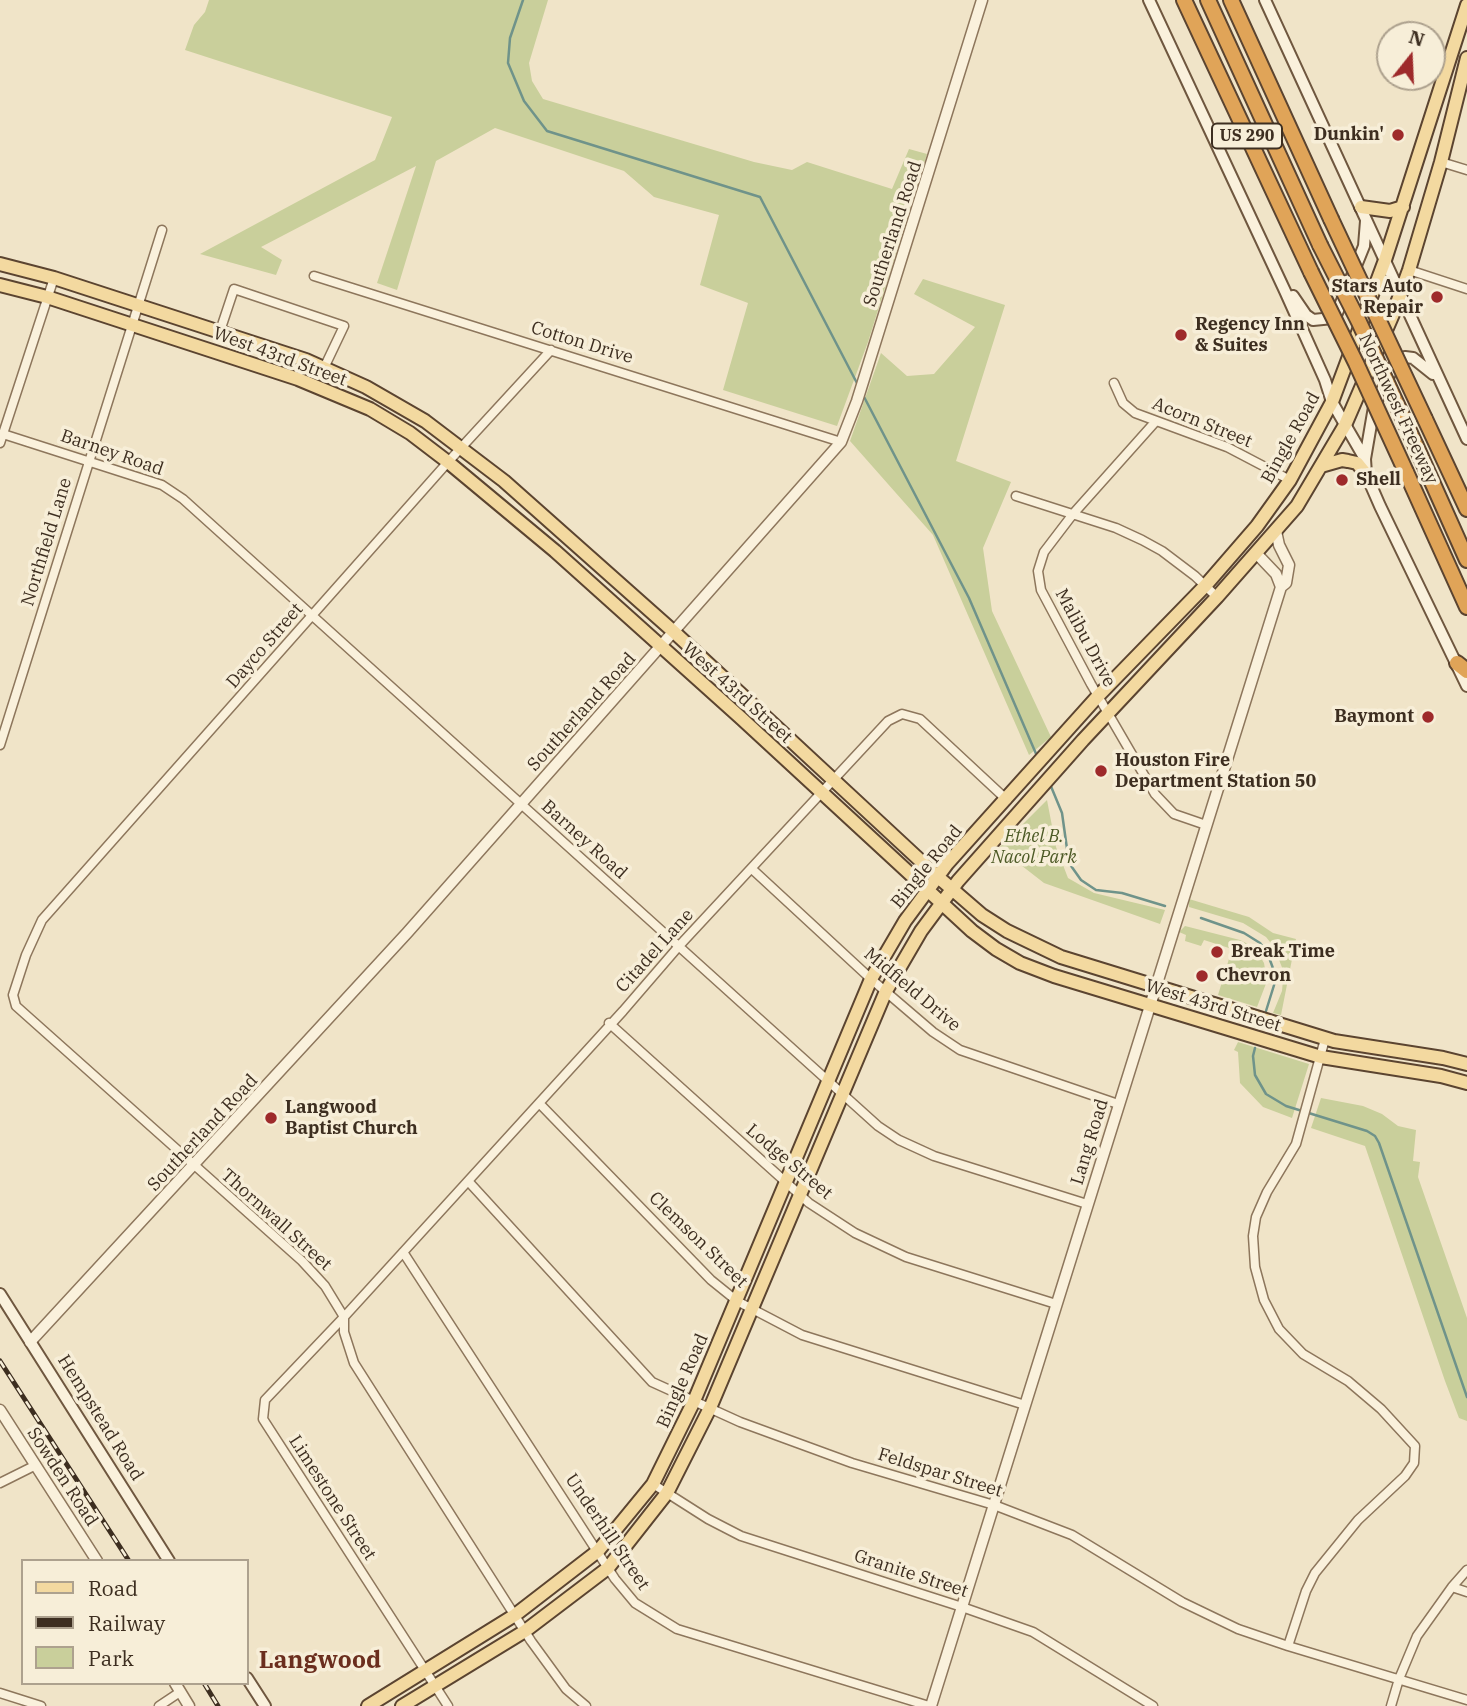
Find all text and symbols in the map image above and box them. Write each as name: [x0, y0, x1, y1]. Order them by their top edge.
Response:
north arrow: [1376, 21, 1446, 91]
text: N: [1406, 24, 1428, 52]
road number: US 290: [1212, 124, 1282, 148]
place label: Dunkin': [1314, 124, 1384, 146]
marker: Dunkin': [1390, 127, 1406, 143]
street label: Southerland Road: [859, 158, 927, 310]
place label: Stars Auto Repair: [1331, 276, 1423, 318]
marker: Stars Auto Repair: [1429, 289, 1445, 305]
place label: Regency Inn & Suites: [1195, 314, 1305, 356]
street label: Cotton Drive: [528, 317, 636, 369]
street label: West 43rd Street: [210, 323, 350, 391]
marker: Regency Inn & Suites: [1173, 327, 1189, 343]
street label: Northwest Freeway: [1354, 330, 1442, 488]
street label: Bingle Road: [1257, 389, 1325, 487]
street label: Acorn Street: [1149, 393, 1255, 453]
street label: Barney Road: [58, 425, 166, 481]
place label: Shell: [1356, 469, 1401, 491]
marker: Shell: [1334, 472, 1350, 488]
street label: Northfield Lane: [17, 475, 77, 609]
street label: Malibu Drive: [1050, 585, 1120, 691]
street label: Dayco Street: [222, 599, 308, 693]
street label: West 43rd Street: [677, 638, 797, 748]
street label: Southerland Road: [523, 648, 641, 776]
place label: Baymont: [1334, 706, 1414, 728]
marker: Baymont: [1420, 709, 1436, 725]
place label: Houston Fire Department Station 50: [1115, 750, 1316, 792]
marker: Houston Fire Department Station 50: [1093, 763, 1109, 779]
street label: Barney Road: [537, 796, 631, 884]
street label: Bingle Road: [887, 821, 967, 913]
park label: Ethel B. Nacol Park: [991, 826, 1077, 868]
street label: Citadel Lane: [612, 905, 698, 997]
place label: Break Time: [1231, 941, 1335, 963]
street label: Midfield Drive: [859, 943, 965, 1037]
marker: Break Time: [1209, 944, 1225, 960]
place label: Chevron: [1216, 965, 1291, 987]
marker: Chevron: [1194, 968, 1210, 984]
street label: West 43rd Street: [1143, 975, 1283, 1037]
street label: Southerland Road: [143, 1070, 263, 1196]
street label: Lang Road: [1067, 1096, 1113, 1188]
place label: Langwood Baptist Church: [285, 1097, 418, 1140]
marker: Langwood Baptist Church: [263, 1110, 279, 1126]
street label: Lodge Street: [741, 1120, 837, 1204]
street label: Thornwall Street: [216, 1165, 336, 1275]
street label: Clemson Street: [644, 1187, 752, 1293]
street label: Bingle Road: [653, 1330, 713, 1432]
street label: Hempstead Road: [52, 1351, 148, 1485]
street label: Sowden Road: [22, 1423, 102, 1531]
street label: Limestone Street: [284, 1432, 380, 1564]
street label: Feldspar Street: [875, 1444, 1005, 1502]
street label: Underhill Street: [560, 1470, 654, 1594]
street label: Granite Street: [851, 1545, 971, 1603]
legend: [21, 1559, 248, 1685]
text: Road: [88, 1574, 138, 1602]
text: Railway: [88, 1609, 165, 1637]
text: Park: [88, 1644, 134, 1672]
district label: Langwood: [259, 1647, 381, 1675]

